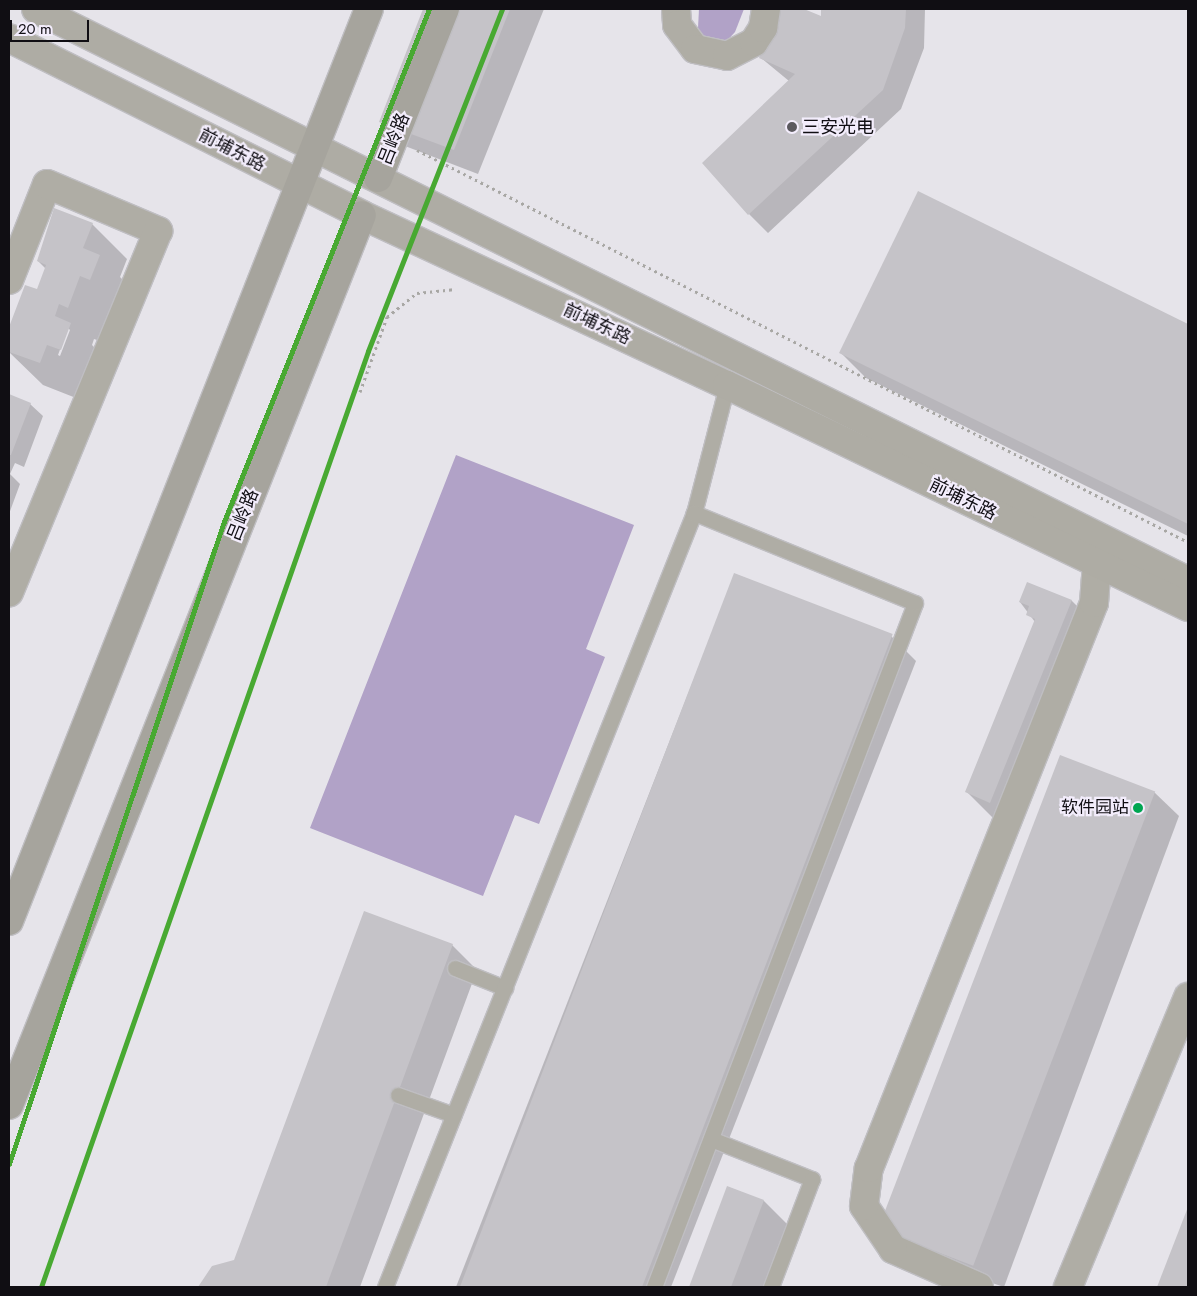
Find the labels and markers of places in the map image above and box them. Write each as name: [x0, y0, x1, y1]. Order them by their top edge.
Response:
place label: 三安光电: [802, 116, 874, 138]
marker: 三安光电: [786, 121, 798, 133]
place label: 软件园站: [1061, 798, 1129, 818]
marker: 软件园站: [1133, 803, 1143, 813]

